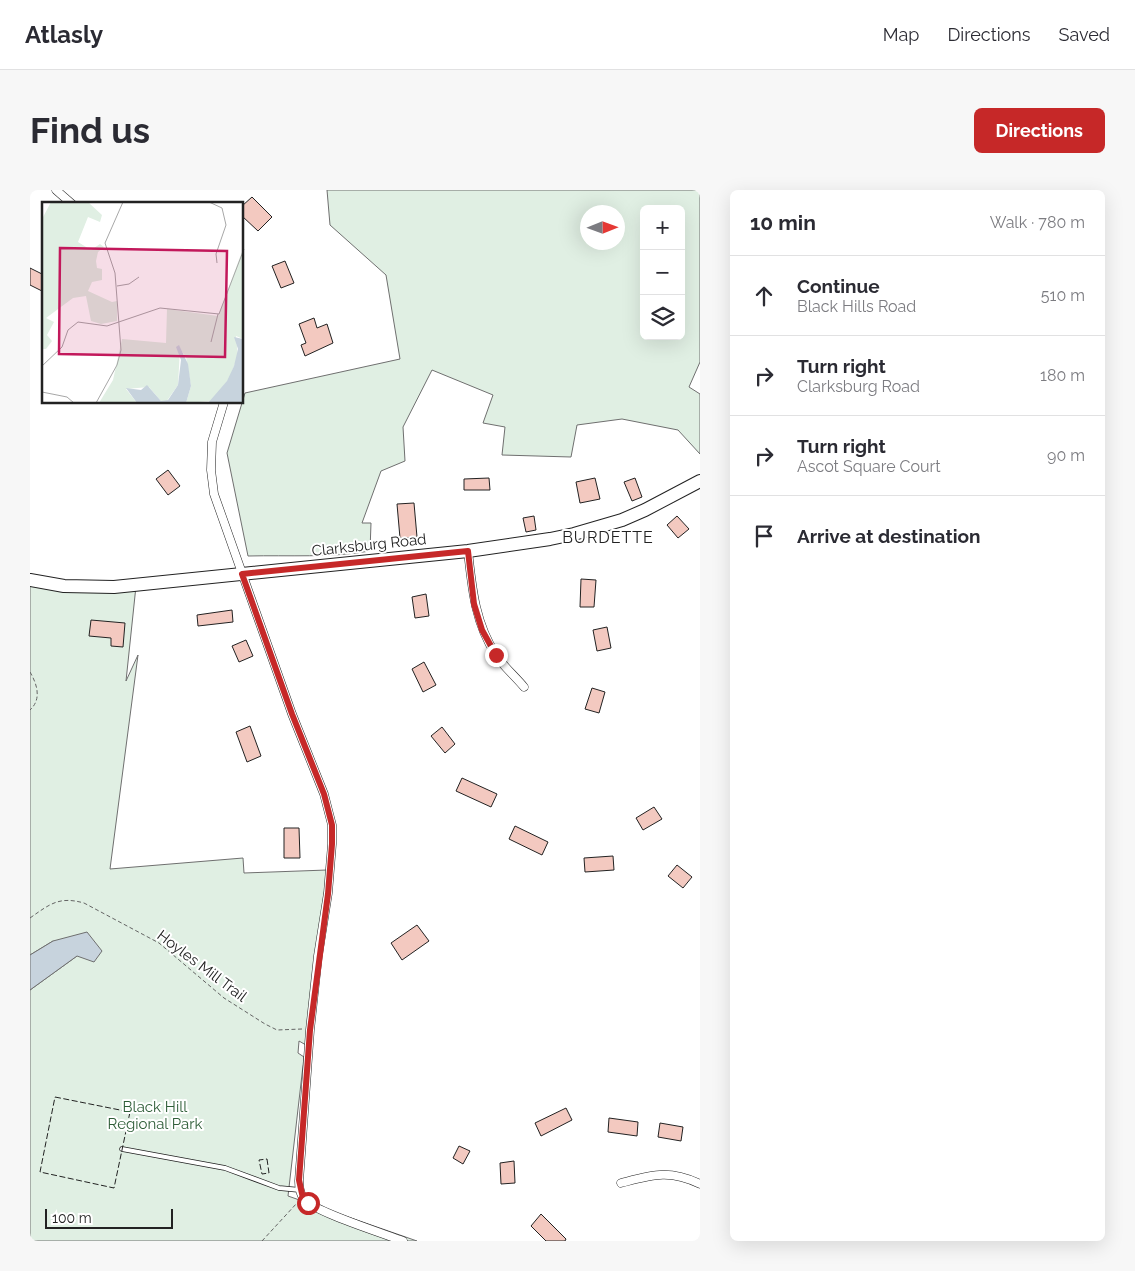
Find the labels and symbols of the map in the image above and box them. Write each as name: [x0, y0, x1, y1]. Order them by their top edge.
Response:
inset map: [42, 202, 244, 404]
north arrow: [580, 205, 625, 250]
district label: BURDETTE: [562, 528, 654, 547]
street label: Clarksburg Road: [311, 530, 427, 560]
route end: [485, 644, 508, 667]
street label: Hoyles Mill Trail: [154, 926, 251, 1006]
park label: Black Hill Regional Park: [108, 1098, 202, 1133]
route start: [297, 1192, 320, 1215]
scale bar: [45, 1206, 172, 1229]

